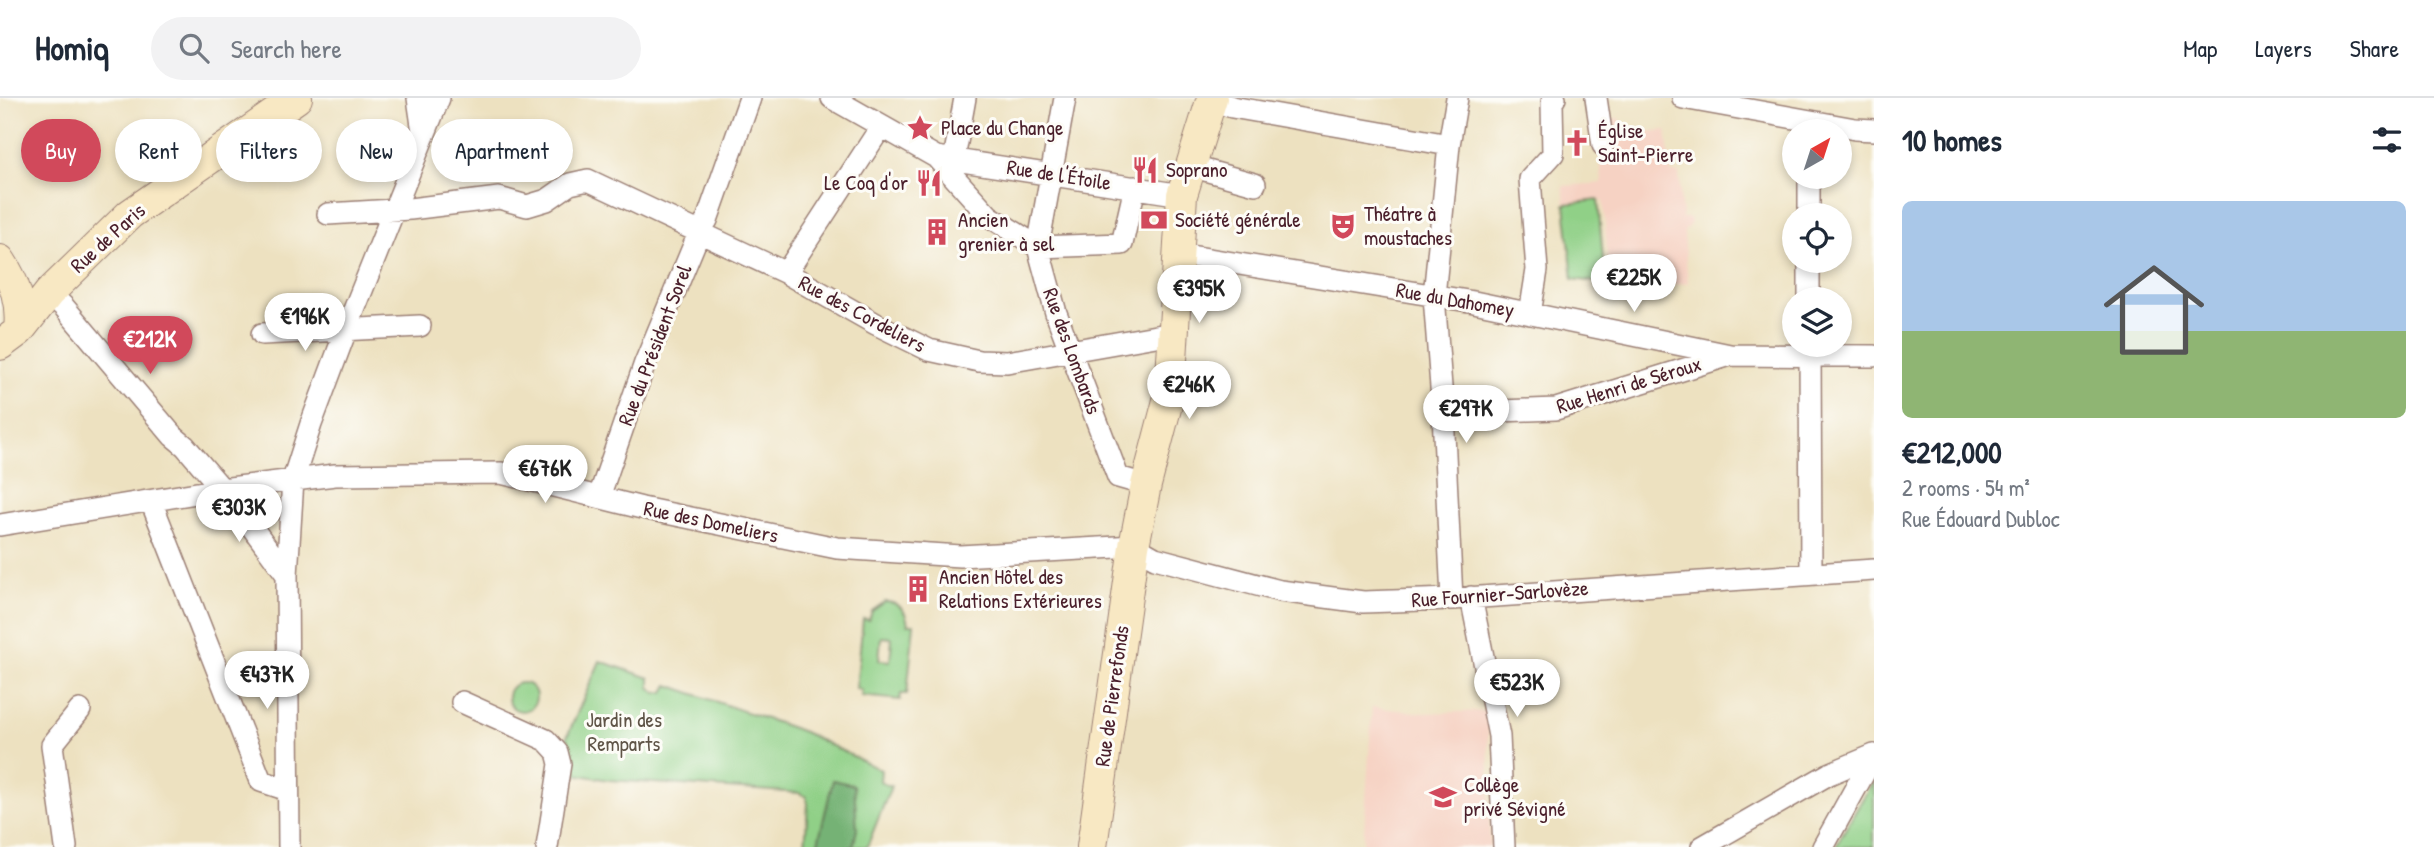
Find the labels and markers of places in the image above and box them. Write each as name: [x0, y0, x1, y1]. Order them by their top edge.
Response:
place icon: Place du Change: [905, 113, 935, 143]
place label: Place du Change: [941, 113, 1063, 142]
place label: Église Saint-Pierre: [1598, 116, 1693, 169]
church icon: Église Saint-Pierre: [1562, 128, 1592, 158]
restaurant icon: Soprano: [1130, 155, 1160, 185]
place label: Soprano: [1166, 155, 1227, 184]
place label: Le Coq d'or: [824, 168, 908, 197]
restaurant icon: Le Coq d'or: [914, 168, 944, 198]
place label: Théatre à moustaches: [1364, 199, 1452, 252]
place label: Ancien grenier à sel: [958, 205, 1055, 258]
bank icon: Société générale: [1139, 205, 1169, 235]
place label: Société générale: [1175, 205, 1301, 234]
theatre icon: Théatre à moustaches: [1328, 211, 1358, 241]
building icon: Ancien grenier à sel: [922, 217, 952, 247]
pin: €225K: [1585, 254, 1683, 314]
pin: €395K: [1150, 266, 1248, 325]
pin: €196K: [256, 294, 354, 353]
pin: €212K: [101, 316, 199, 376]
pin: €246K: [1140, 362, 1238, 421]
pin: €297K: [1417, 386, 1515, 445]
pin: €676K: [496, 446, 594, 505]
pin: €303K: [190, 484, 288, 544]
place label: Ancien Hôtel des Relations Extérieures: [939, 562, 1102, 615]
building icon: Ancien Hôtel des Relations Extérieures: [903, 574, 933, 604]
pin: €437K: [218, 652, 316, 711]
pin: €523K: [1468, 660, 1566, 719]
place label: Collège privé Sévigné: [1464, 770, 1566, 823]
school or university icon: Collège privé Sévigné: [1428, 782, 1458, 812]

